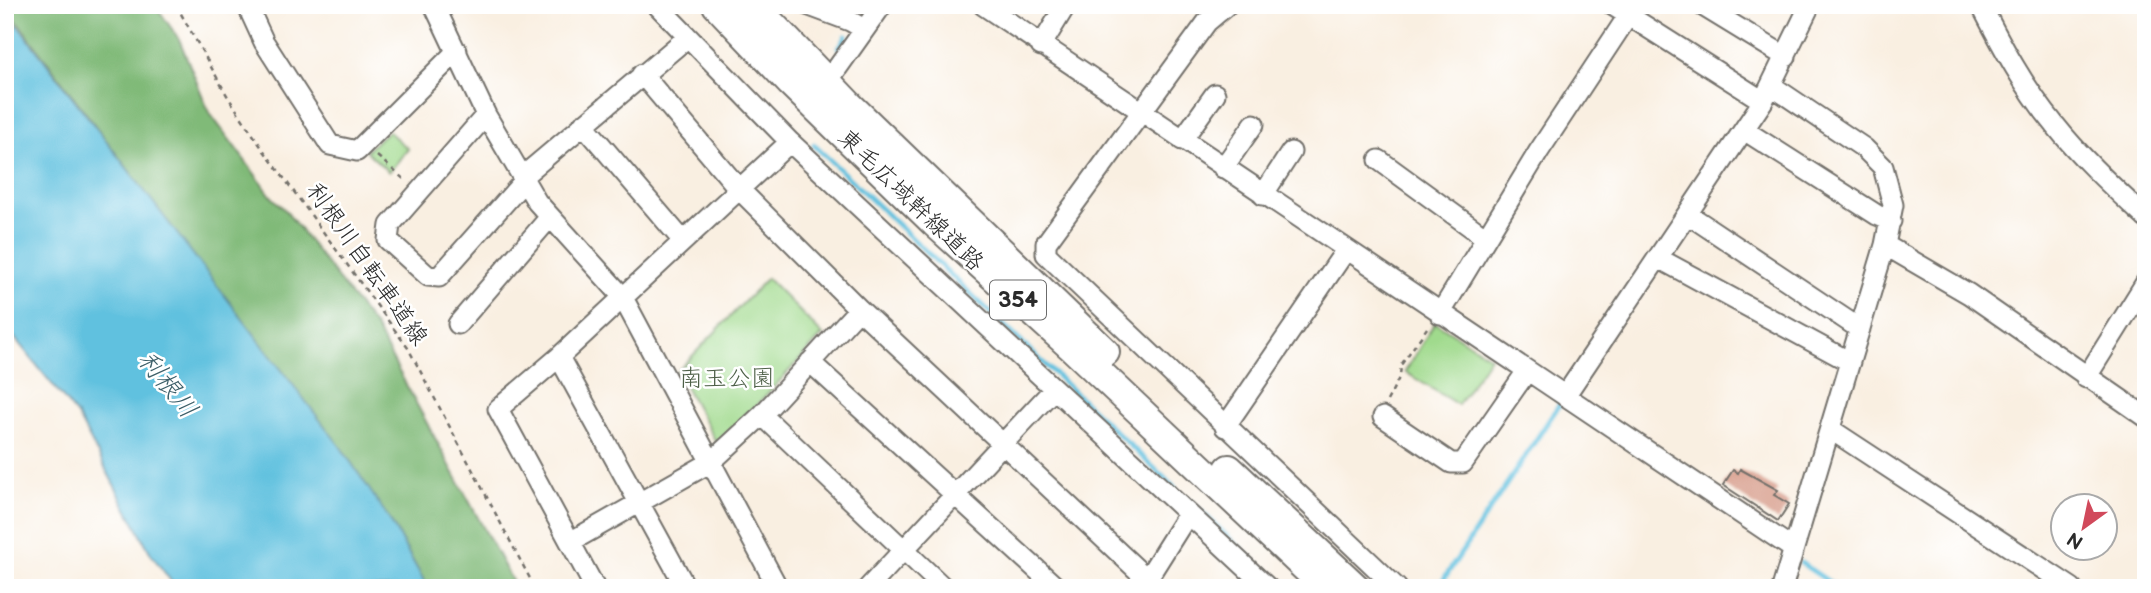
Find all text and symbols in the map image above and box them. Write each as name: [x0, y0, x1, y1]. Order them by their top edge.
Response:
street label: 東毛広域幹線道路: [832, 123, 990, 277]
street label: 利根川自転車道線: [300, 177, 434, 351]
road number: 354: [990, 280, 1046, 320]
water label: 利根川: [130, 345, 204, 425]
park label: 南玉公園: [679, 364, 775, 393]
north arrow: [2050, 491, 2120, 562]
text: N: [2063, 526, 2088, 554]

